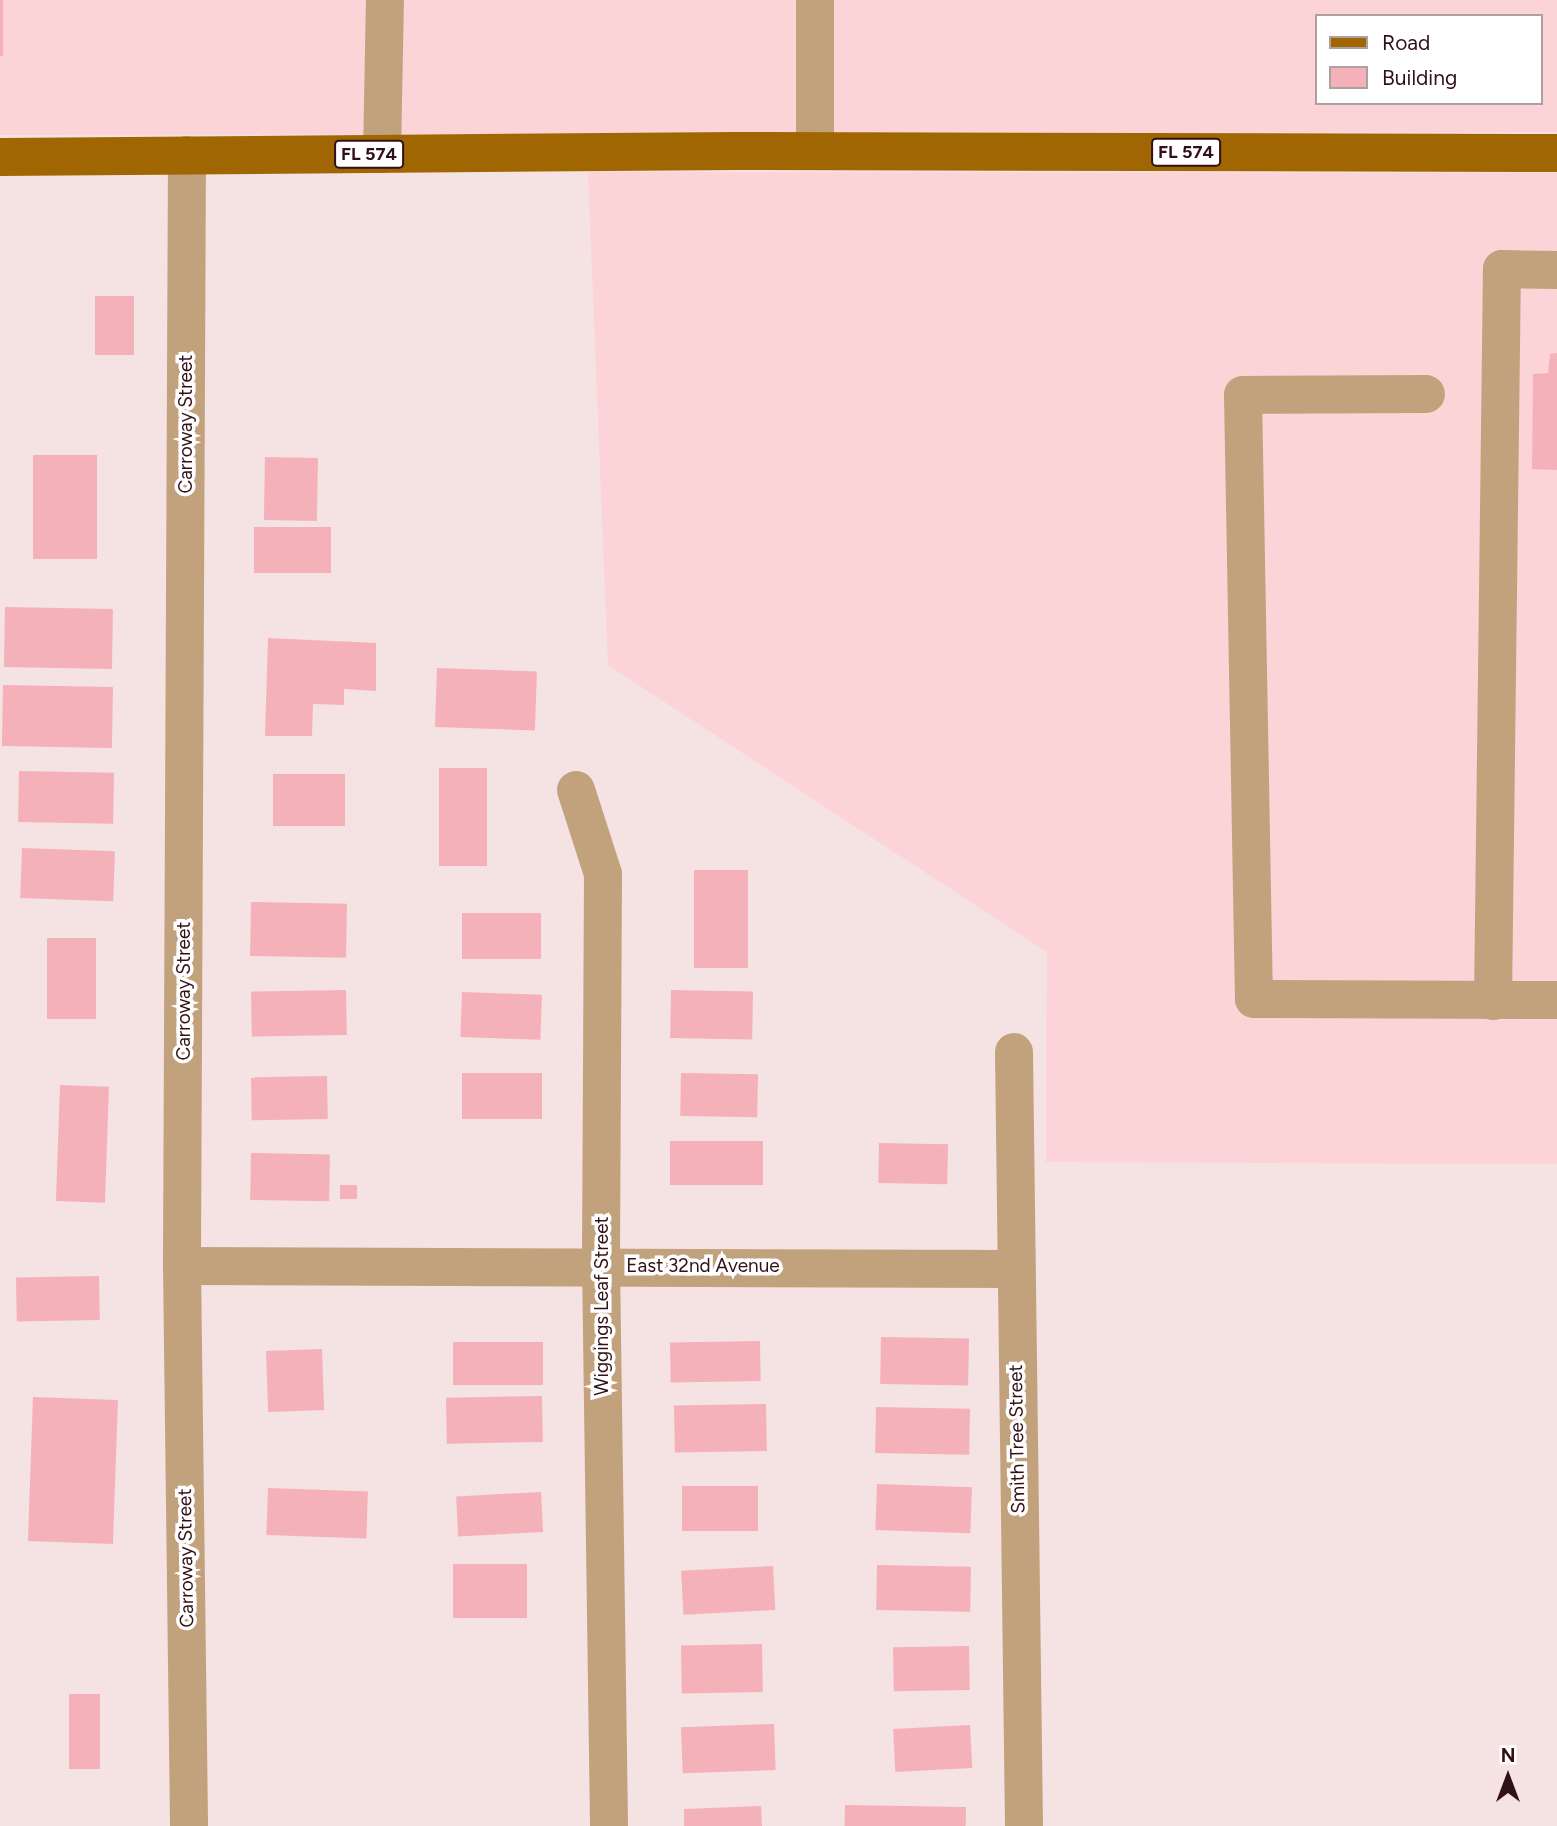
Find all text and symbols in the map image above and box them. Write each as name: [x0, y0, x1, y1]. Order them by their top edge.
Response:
legend: [1316, 14, 1543, 105]
text: Road: [1382, 30, 1430, 55]
text: Building: [1382, 65, 1457, 90]
road number: FL 574: [1151, 138, 1221, 167]
road number: FL 574: [334, 140, 404, 168]
street label: Carroway Street: [175, 354, 197, 494]
street label: Carroway Street: [173, 921, 195, 1061]
street label: Wiggings Leaf Street: [591, 1216, 613, 1396]
street label: East 32nd Avenue: [626, 1255, 780, 1277]
street label: Smith Tree Street: [1004, 1364, 1030, 1514]
street label: Carroway Street: [173, 1488, 199, 1628]
north arrow: [1473, 1742, 1543, 1812]
text: N: [1501, 1744, 1515, 1767]

